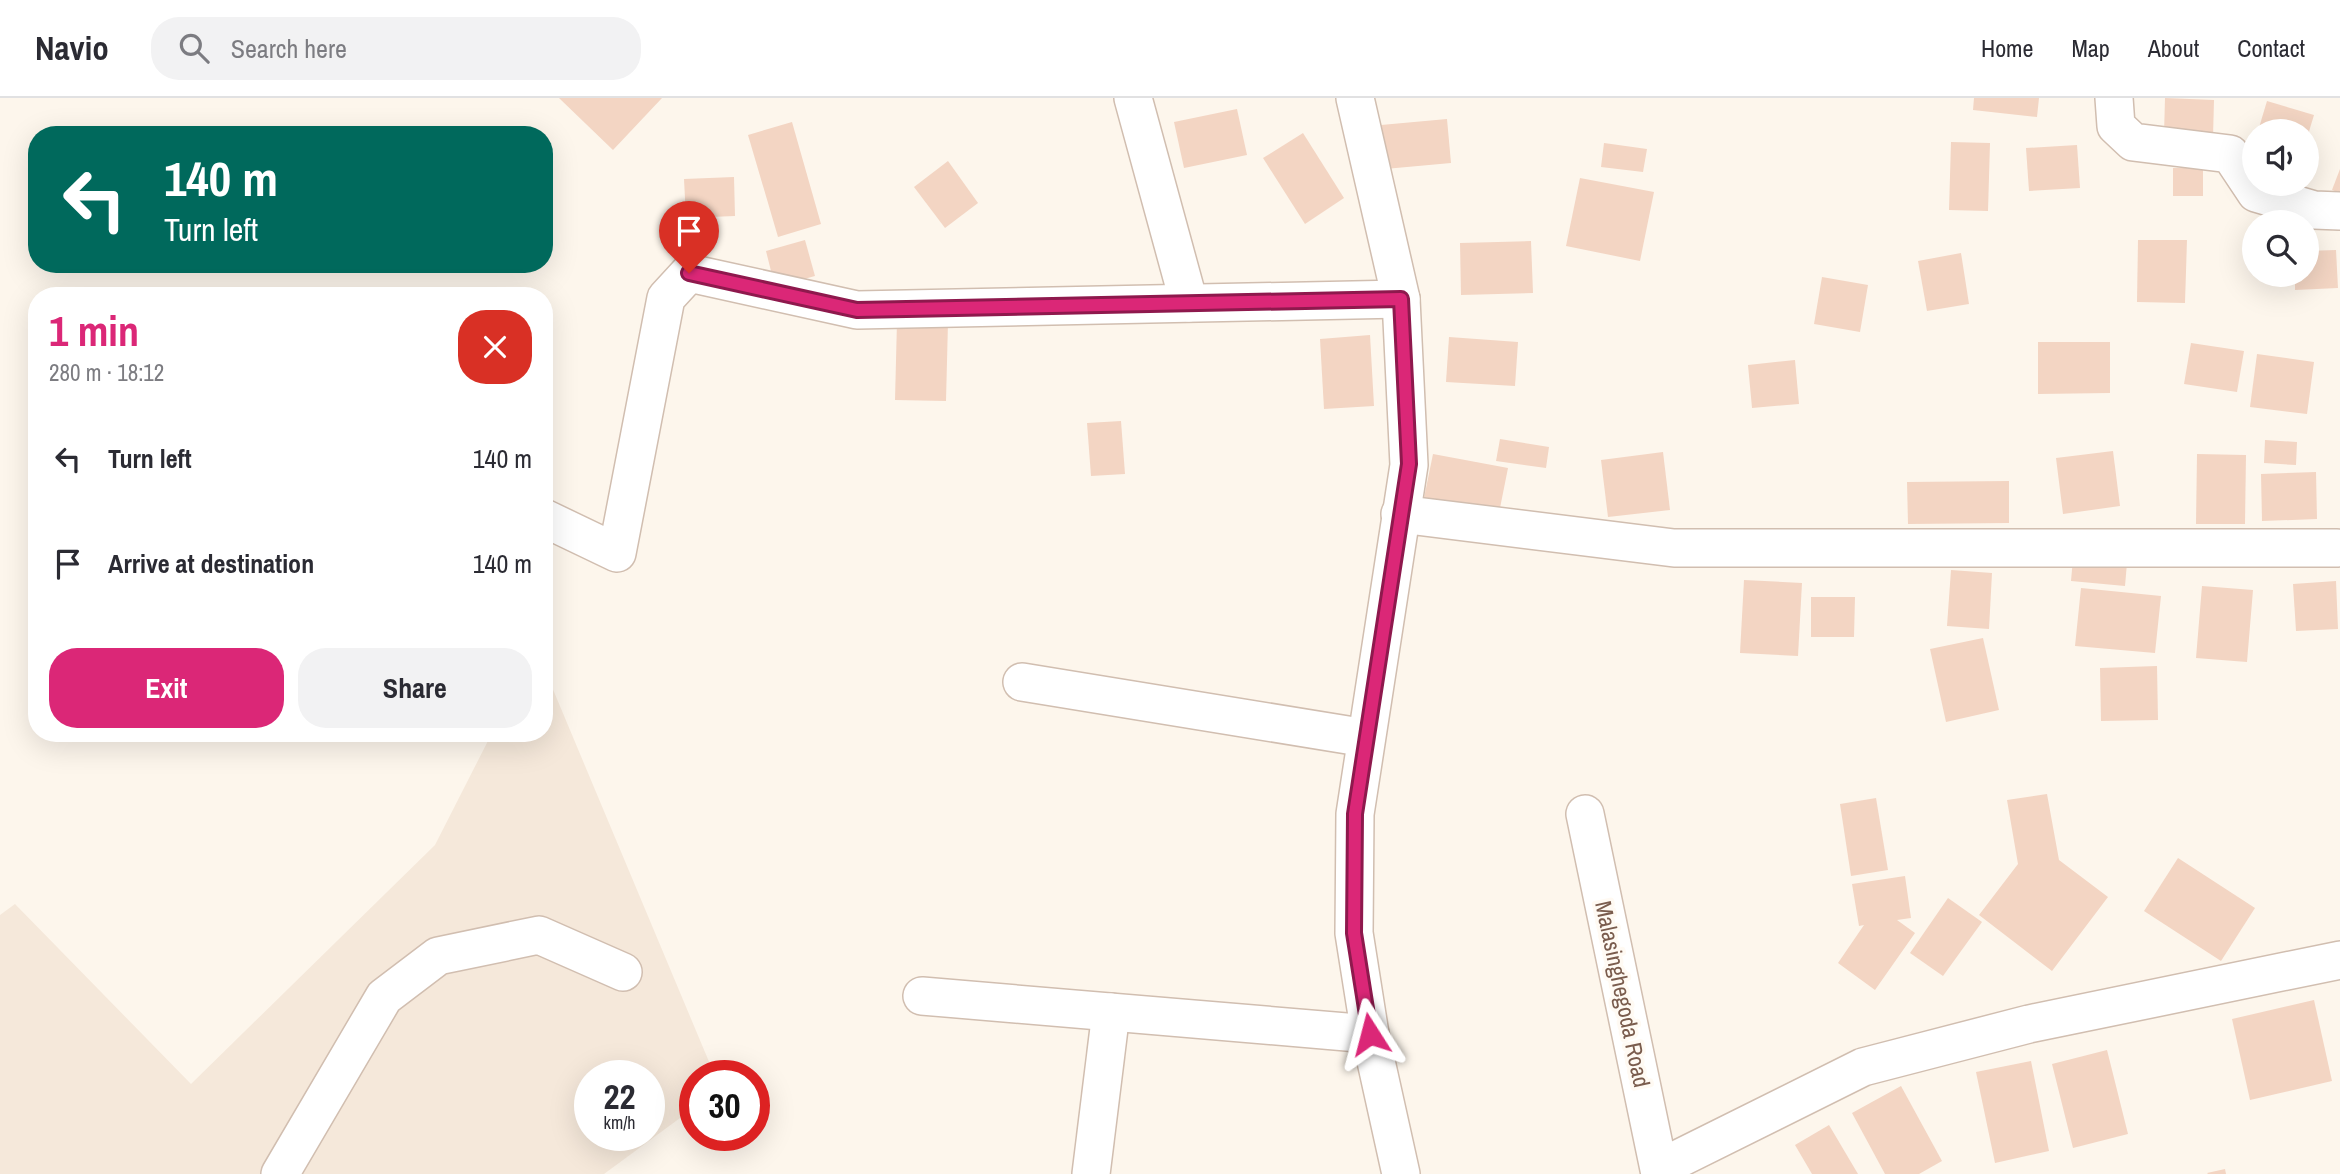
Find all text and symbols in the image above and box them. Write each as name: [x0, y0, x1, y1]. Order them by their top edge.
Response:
search box: [151, 17, 641, 80]
text: Navio: [35, 26, 109, 70]
icon: search: [175, 29, 213, 67]
text: Search here: [231, 31, 347, 66]
text: Home: [1981, 32, 2033, 64]
text: Map: [2071, 32, 2110, 64]
text: About: [2148, 32, 2199, 64]
text: Contact: [2237, 32, 2305, 64]
map controls: [2242, 119, 2319, 287]
button: sound: [2242, 119, 2319, 196]
text: 140 m: [164, 145, 278, 211]
icon: left: [49, 154, 140, 245]
pin: [659, 201, 719, 273]
text: Turn left: [164, 208, 258, 251]
button: search: [2242, 210, 2319, 287]
icon: arrive: [670, 212, 708, 250]
text: 1 min: [49, 303, 139, 359]
button: close: [458, 310, 532, 384]
text: 280 m · 18:12: [49, 357, 164, 388]
icon: left: [49, 440, 87, 478]
text: Turn left: [108, 441, 192, 476]
text: 140 m: [473, 441, 532, 476]
icon: arrive: [49, 545, 87, 583]
text: Arrive at destination: [108, 546, 314, 581]
text: 140 m: [473, 546, 532, 581]
button: Exit: [49, 648, 284, 728]
button: Share: [298, 648, 532, 728]
street label: Malasinghegoda Road: [1588, 898, 1658, 1090]
position arrow: [1333, 997, 1407, 1071]
speed limit sign: 30: [679, 1060, 770, 1151]
text: 22: [604, 1073, 635, 1120]
text: km/h: [604, 1110, 636, 1135]

